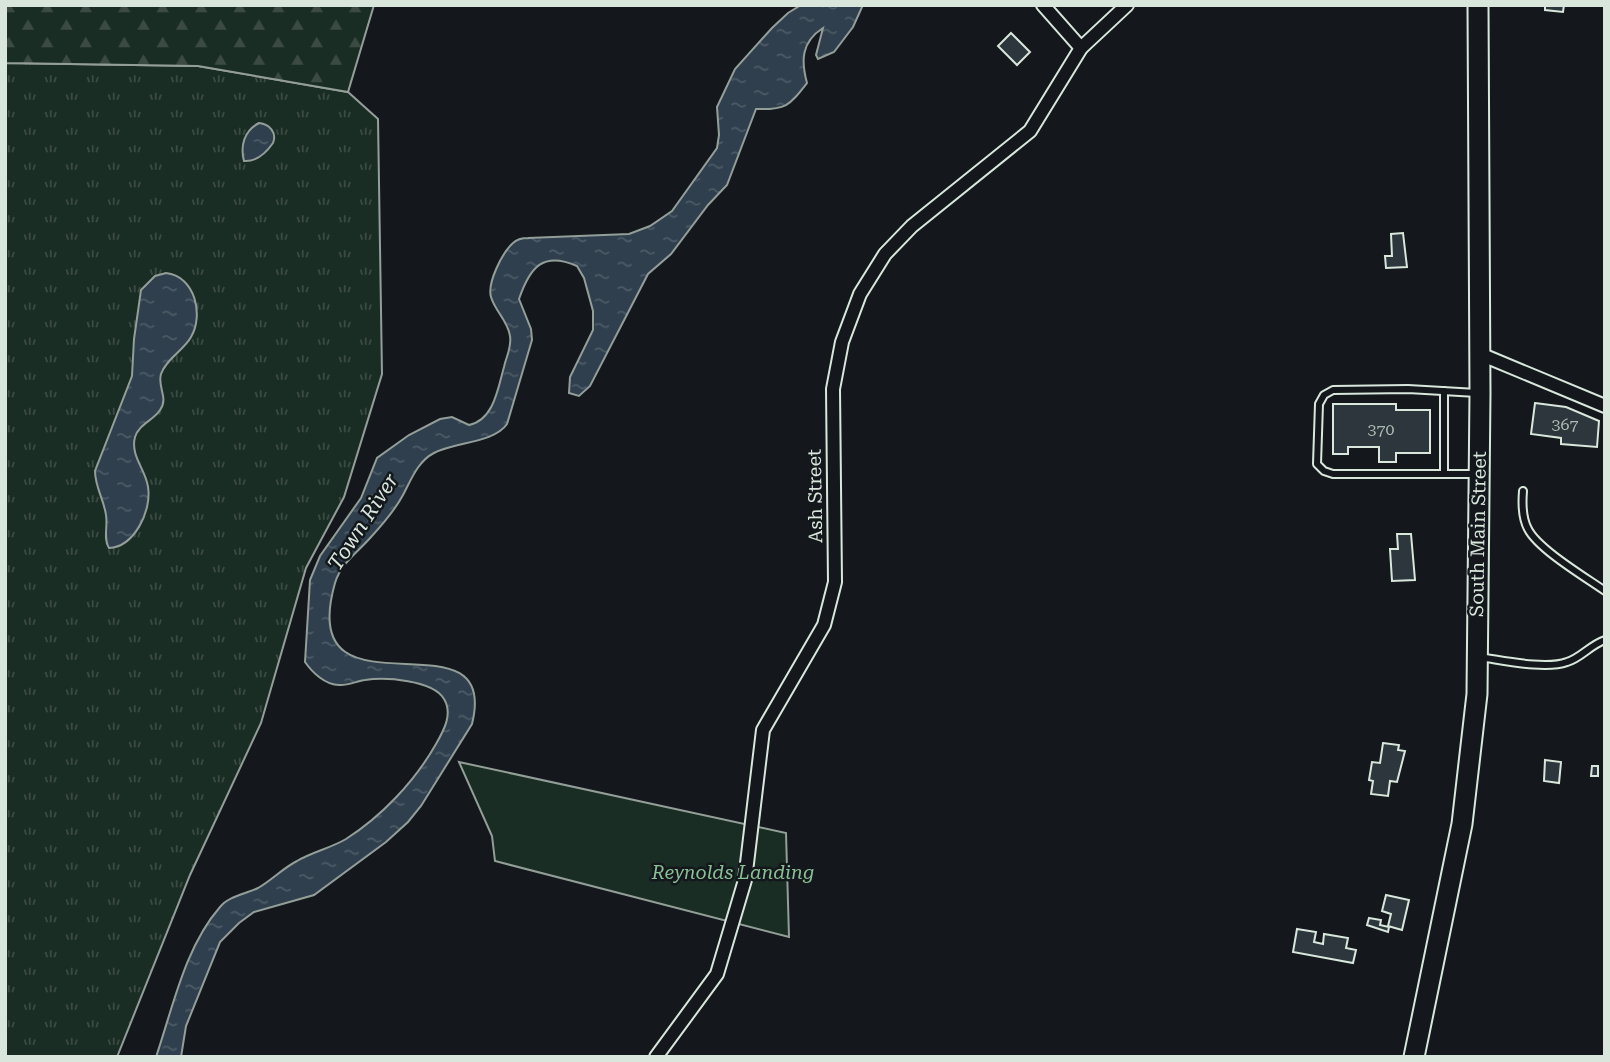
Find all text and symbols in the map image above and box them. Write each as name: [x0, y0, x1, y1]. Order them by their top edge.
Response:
house number: 367: [1552, 415, 1578, 434]
house number: 370: [1368, 420, 1394, 439]
street label: Ash Street: [803, 449, 827, 543]
street label: South Main Street: [1465, 451, 1491, 617]
water label: Town River: [323, 469, 403, 575]
park label: Reynolds Landing: [651, 861, 814, 884]

